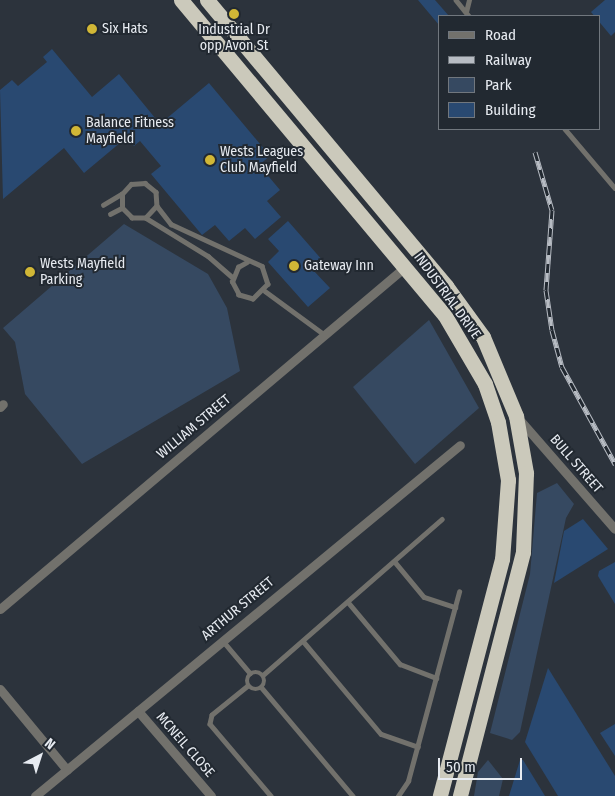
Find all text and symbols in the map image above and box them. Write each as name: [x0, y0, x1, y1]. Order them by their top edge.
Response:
marker: Industrial Dr opp Avon St: [228, 8, 240, 20]
legend: [438, 15, 600, 130]
place label: Six Hats: [102, 21, 148, 37]
place label: Industrial Dr opp Avon St: [198, 22, 270, 54]
marker: Six Hats: [86, 23, 98, 35]
text: Road: [485, 26, 516, 44]
text: Railway: [485, 51, 532, 69]
text: Park: [485, 76, 512, 94]
text: Building: [485, 101, 536, 119]
place label: Balance Fitness Mayfield: [86, 115, 174, 148]
marker: Balance Fitness Mayfield: [70, 125, 82, 137]
place label: Wests Leagues Club Mayfield: [220, 144, 303, 176]
marker: Wests Leagues Club Mayfield: [204, 154, 216, 166]
street label: INDUSTRIAL DRIVE: [410, 249, 484, 343]
place label: Wests Mayfield Parking: [40, 256, 125, 288]
place label: Gateway Inn: [304, 258, 374, 274]
marker: Gateway Inn: [288, 260, 300, 272]
marker: Wests Mayfield Parking: [24, 266, 36, 278]
street label: WILLIAM STREET: [154, 391, 234, 463]
street label: BULL STREET: [546, 431, 606, 497]
street label: ARTHUR STREET: [198, 574, 278, 644]
street label: MCNEIL CLOSE: [152, 709, 218, 781]
north arrow: [15, 731, 65, 781]
text: N: [41, 735, 59, 753]
scale bar: [440, 748, 524, 780]
text: 50 m: [446, 758, 476, 776]

